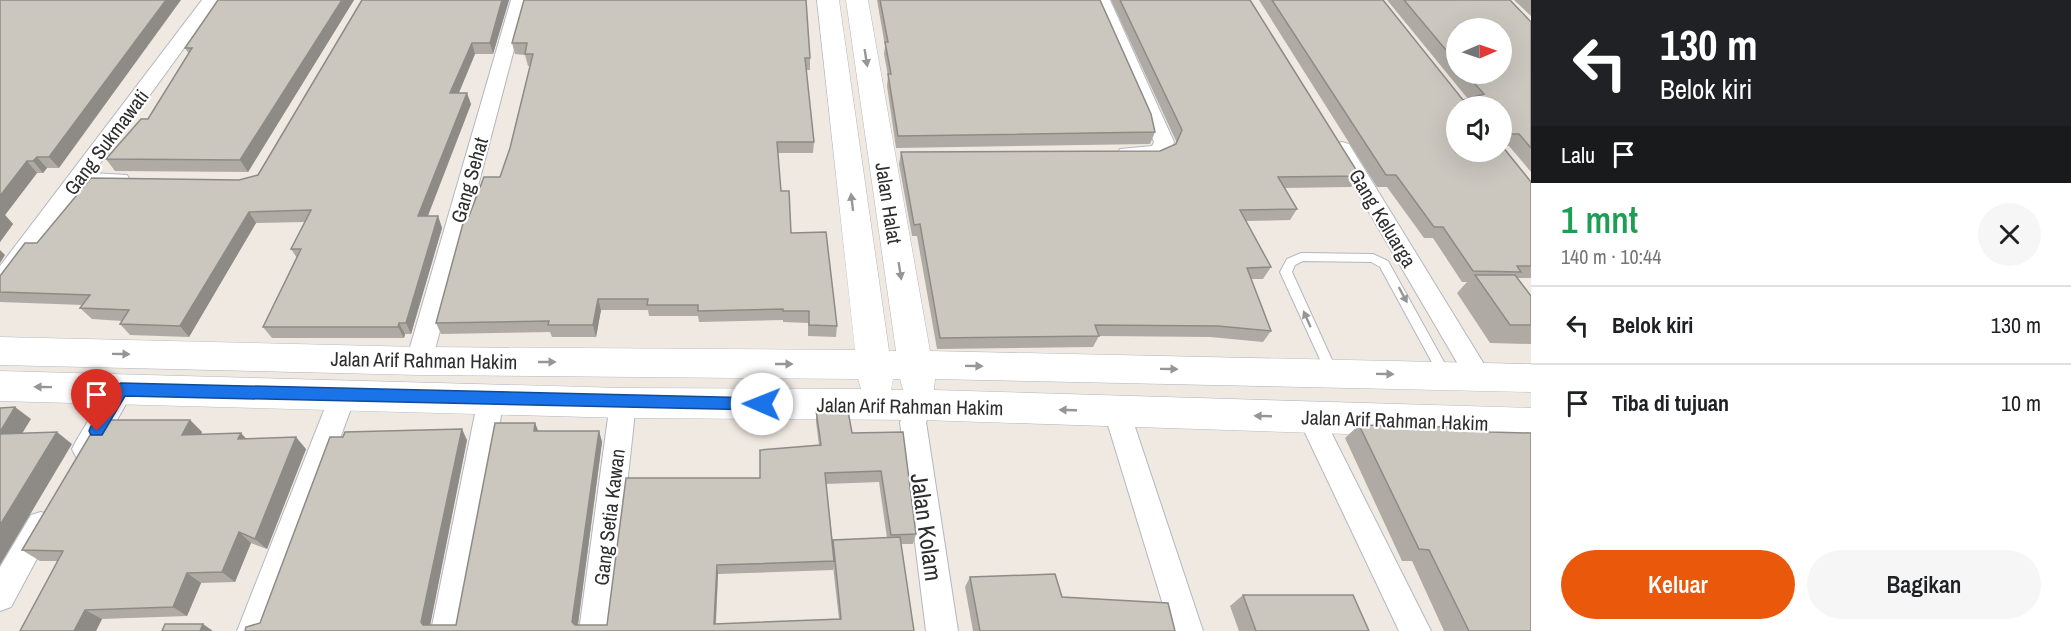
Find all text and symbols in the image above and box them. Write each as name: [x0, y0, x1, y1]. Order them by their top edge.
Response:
text: 130 m: [1660, 17, 1758, 73]
north arrow: [1446, 18, 1512, 84]
map controls: [1446, 18, 1512, 162]
icon: left: [1561, 24, 1639, 102]
one-way arrow: [862, 48, 871, 67]
text: Belok kiri: [1660, 71, 1752, 107]
street label: Gang Sukmawati: [57, 84, 155, 200]
button: sound: [1446, 96, 1512, 162]
street label: Gang Sehat: [444, 134, 494, 226]
icon: arrive: [1607, 138, 1640, 171]
text: Lalu: [1561, 140, 1595, 170]
street label: Jalan Halat: [869, 160, 909, 246]
street label: Gang Keluarga: [1343, 164, 1423, 272]
one-way arrow: [848, 193, 857, 212]
text: 1 mnt: [1561, 196, 1638, 244]
button: close: [1978, 203, 2041, 266]
text: 140 m · 10:44: [1561, 243, 1661, 270]
one-way arrow: [896, 262, 905, 281]
one-way arrow: [1398, 287, 1408, 304]
icon: left: [1561, 309, 1594, 342]
text: Belok kiri: [1612, 310, 1693, 340]
text: 130 m: [1991, 310, 2041, 340]
one-way arrow: [1303, 311, 1312, 328]
street label: Jalan Arif Rahman Hakim: [330, 345, 518, 375]
one-way arrow: [112, 349, 131, 358]
one-way arrow: [538, 357, 557, 367]
one-way arrow: [775, 359, 794, 369]
one-way arrow: [965, 361, 984, 370]
one-way arrow: [1159, 365, 1178, 374]
pin: [71, 369, 122, 431]
one-way arrow: [1375, 369, 1394, 378]
position arrow: [730, 372, 794, 436]
icon: arrive: [80, 378, 113, 411]
one-way arrow: [34, 383, 53, 392]
icon: arrive: [1561, 387, 1594, 420]
text: Tiba di tujuan: [1612, 388, 1729, 418]
text: 10 m: [2001, 388, 2041, 418]
street label: Jalan Arif Rahman Hakim: [816, 391, 1004, 421]
street label: Jalan Arif Rahman Hakim: [1301, 403, 1489, 437]
one-way arrow: [1058, 405, 1077, 415]
one-way arrow: [1253, 411, 1272, 421]
street label: Gang Setia Kawan: [587, 447, 631, 587]
street label: Jalan Kolam: [904, 471, 950, 583]
button: Keluar: [1561, 550, 1795, 619]
button: Bagikan: [1807, 550, 2041, 619]

